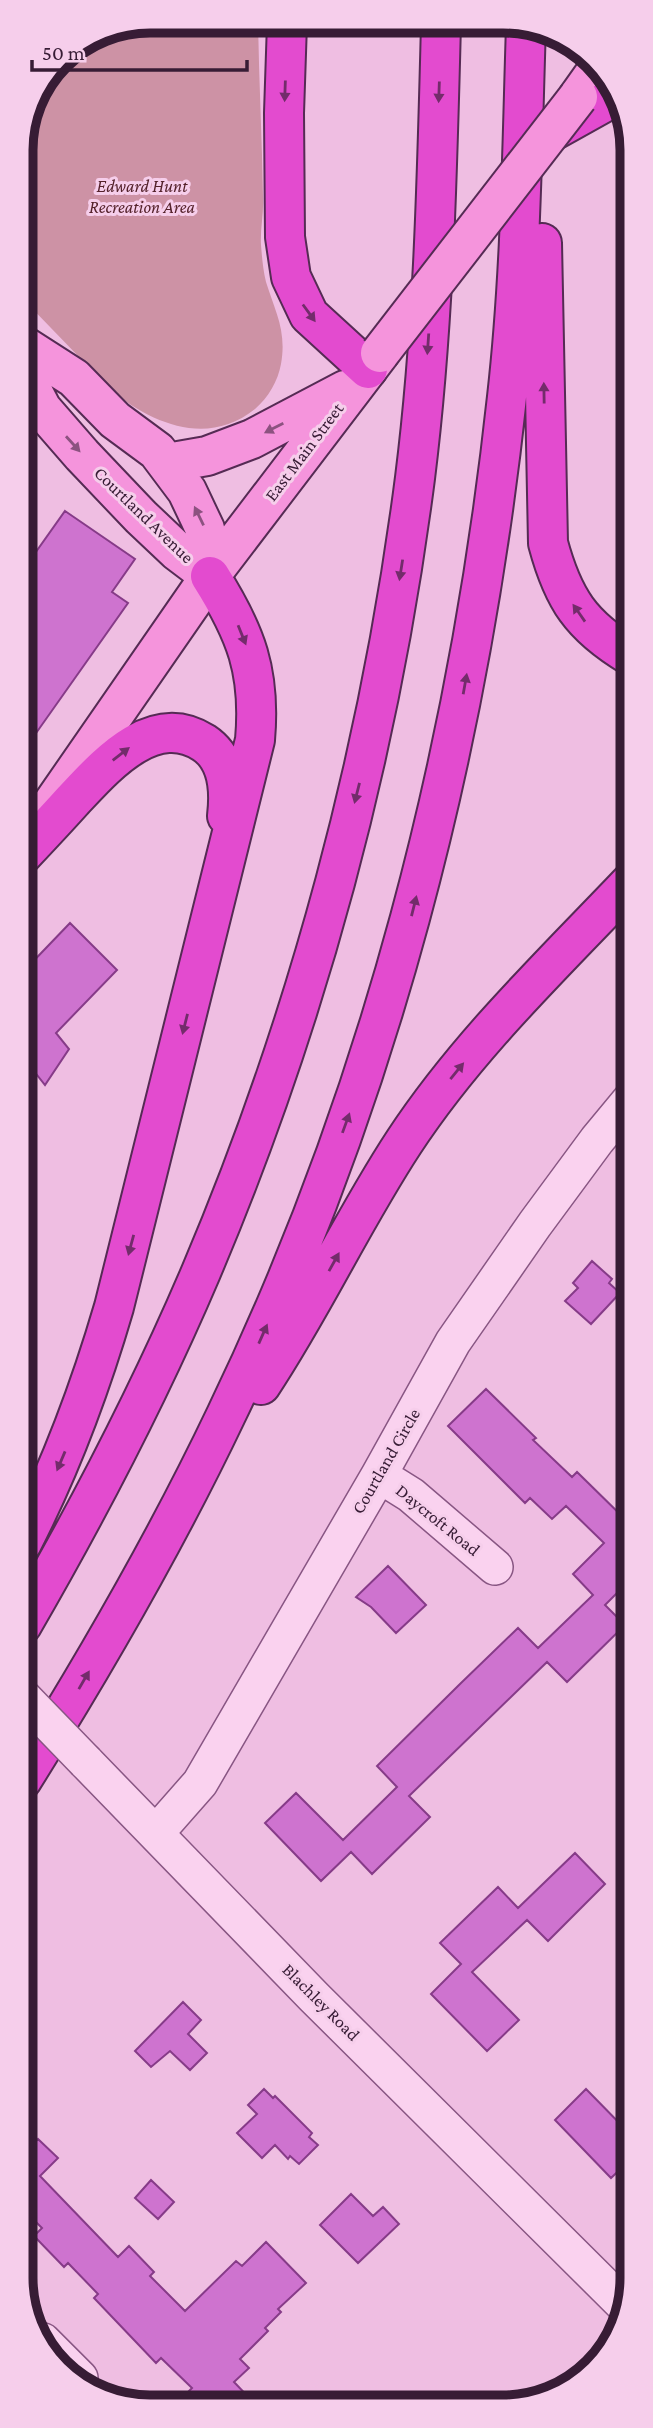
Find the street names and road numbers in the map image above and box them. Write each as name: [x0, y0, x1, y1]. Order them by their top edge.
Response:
street label: East Main Street: [261, 398, 348, 505]
street label: Courtland Avenue: [90, 463, 198, 567]
street label: Courtland Circle: [348, 1405, 424, 1517]
street label: Daycroft Road: [392, 1480, 484, 1560]
street label: Blachley Road: [278, 1959, 364, 2045]

